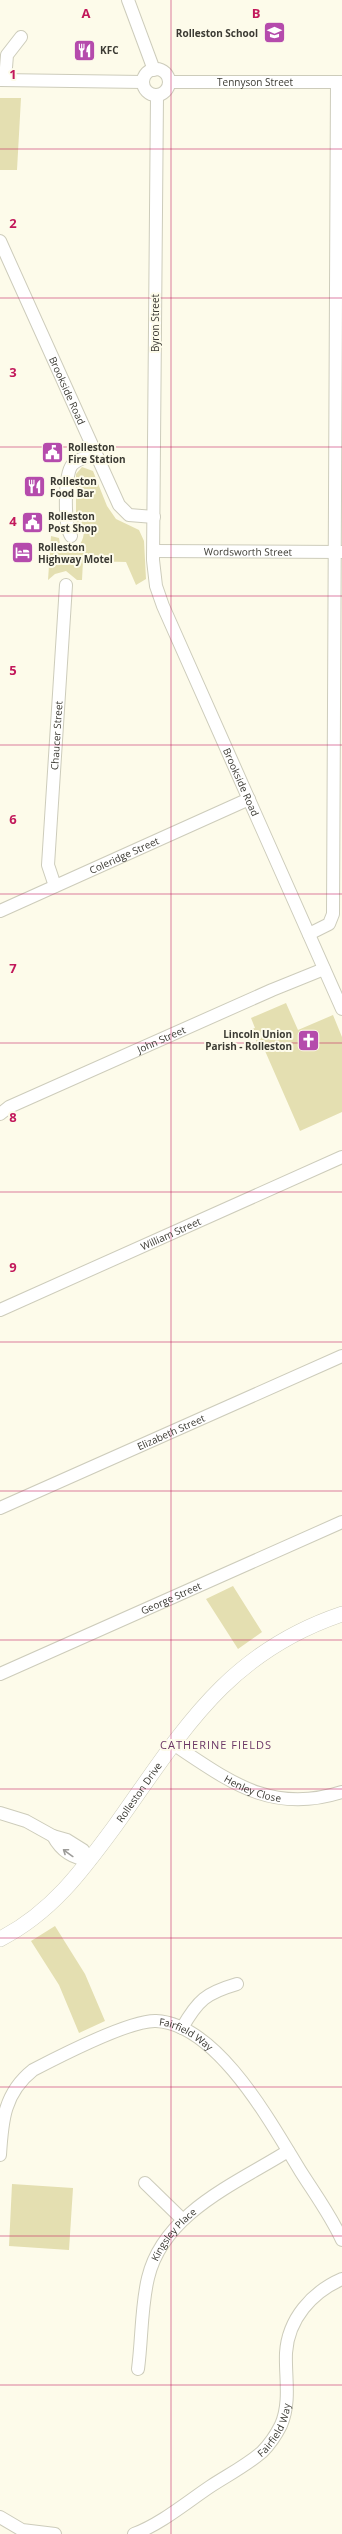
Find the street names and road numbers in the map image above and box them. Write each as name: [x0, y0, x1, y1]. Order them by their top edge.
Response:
street label: Tennyson Street: [217, 75, 293, 89]
street label: Byron Street: [148, 293, 162, 352]
street label: Brookside Road: [46, 354, 89, 427]
street label: Wordsworth Street: [204, 544, 293, 559]
street label: Chaucer Street: [47, 700, 66, 770]
street label: Brookside Road: [220, 746, 262, 818]
street label: Coleridge Street: [87, 833, 161, 877]
street label: John Street: [134, 1022, 188, 1057]
street label: William Street: [138, 1214, 204, 1253]
street label: Elizabeth Street: [135, 1411, 207, 1453]
street label: George Street: [138, 1578, 204, 1618]
street label: Rolleston Drive: [113, 1759, 165, 1825]
street label: Henley Close: [222, 1771, 283, 1805]
street label: Fairfield Way: [158, 2014, 217, 2054]
street label: Kingsley Place: [148, 2204, 199, 2263]
street label: Fairfield Way: [254, 2401, 293, 2460]

